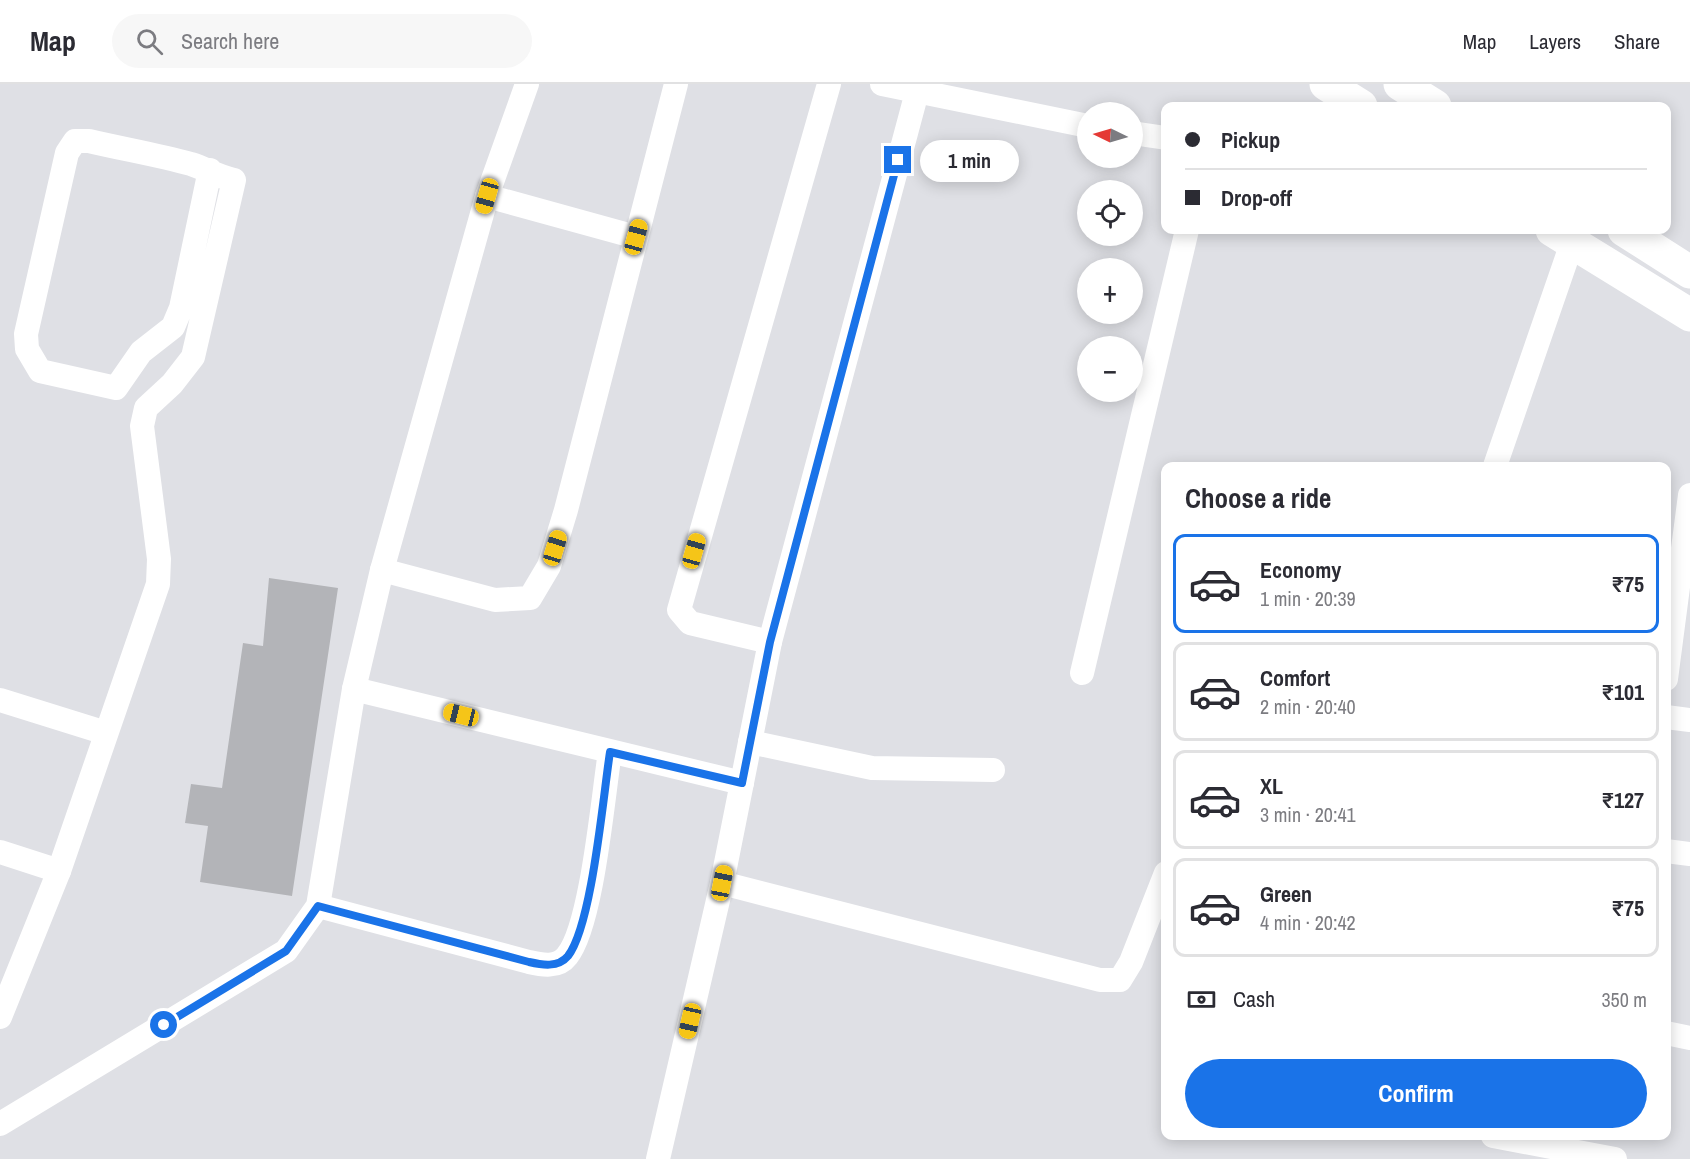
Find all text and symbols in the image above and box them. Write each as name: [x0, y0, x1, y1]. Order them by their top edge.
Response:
search box: [112, 14, 532, 68]
text: Map: [30, 22, 76, 60]
icon: search: [133, 25, 166, 58]
text: Search here: [181, 26, 279, 56]
text: Map: [1463, 27, 1496, 56]
text: Layers: [1529, 27, 1581, 56]
text: Share: [1614, 27, 1660, 56]
north arrow: [1077, 102, 1143, 168]
map controls: [1077, 102, 1143, 402]
text: Pickup: [1221, 125, 1280, 155]
callout: 1 min: [919, 139, 1018, 181]
route end: [884, 146, 911, 173]
text: 1 min: [948, 147, 991, 174]
car: [473, 176, 501, 216]
button: locate: [1077, 180, 1143, 246]
text: Drop-off: [1221, 183, 1292, 213]
car: [623, 217, 649, 257]
button: +: [1077, 258, 1143, 324]
button: −: [1077, 336, 1143, 402]
text: Choose a ride: [1185, 480, 1331, 516]
car: [541, 528, 569, 568]
car: [680, 531, 708, 571]
text: Economy: [1260, 555, 1341, 585]
icon: car: [1188, 557, 1242, 611]
text: ₹75: [1611, 569, 1644, 599]
text: 1 min · 20:39: [1260, 585, 1356, 612]
text: Comfort: [1260, 663, 1330, 693]
icon: car: [1188, 665, 1242, 719]
text: ₹101: [1601, 677, 1644, 707]
text: 2 min · 20:40: [1260, 693, 1356, 720]
car: [441, 702, 481, 728]
text: XL: [1260, 771, 1283, 801]
icon: car: [1188, 773, 1242, 827]
text: ₹127: [1601, 785, 1644, 815]
text: 3 min · 20:41: [1260, 801, 1356, 828]
car: [710, 864, 734, 902]
text: Green: [1260, 879, 1312, 909]
icon: car: [1188, 881, 1242, 935]
text: ₹75: [1611, 893, 1644, 923]
text: 4 min · 20:42: [1260, 909, 1356, 936]
icon: cash: [1185, 983, 1218, 1016]
text: Cash: [1233, 984, 1275, 1014]
text: 350 m: [1601, 986, 1647, 1013]
car: [677, 1001, 703, 1041]
route start: [150, 1011, 177, 1038]
button: Confirm: [1185, 1059, 1647, 1128]

